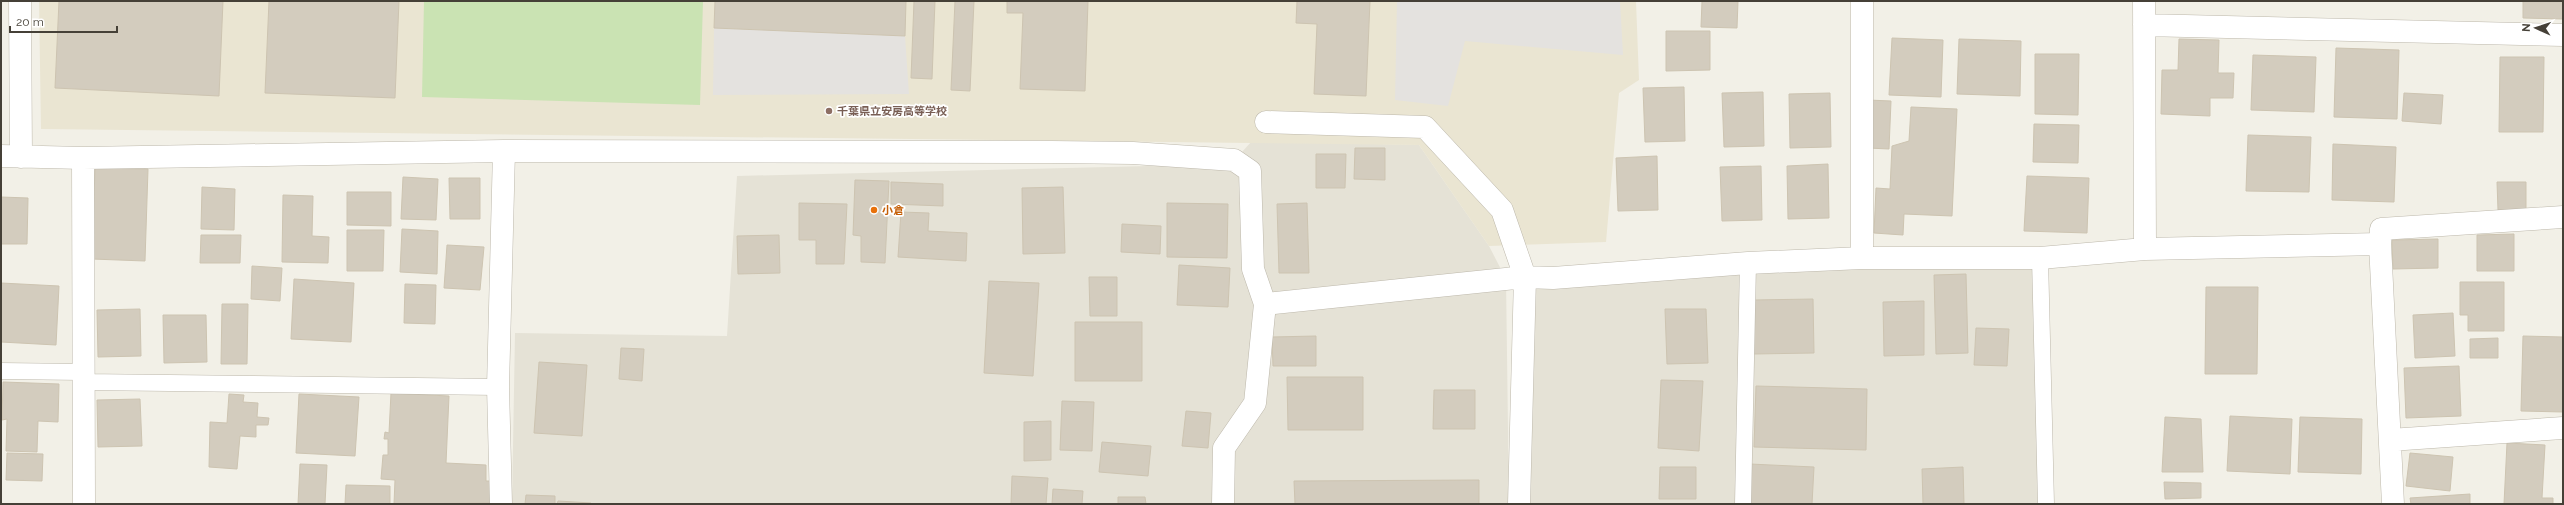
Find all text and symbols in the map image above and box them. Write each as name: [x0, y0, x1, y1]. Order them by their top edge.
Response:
scale bar: [10, 8, 117, 34]
north arrow: [2516, 8, 2556, 48]
text: 20 m: [16, 15, 44, 29]
text: N: [2520, 23, 2533, 32]
place label: 千葉県立安房高等学校: [837, 105, 947, 118]
marker: 千葉県立安房高等学校: [824, 106, 834, 116]
place label: 小倉: [882, 204, 904, 217]
marker: 小倉: [869, 205, 879, 215]

